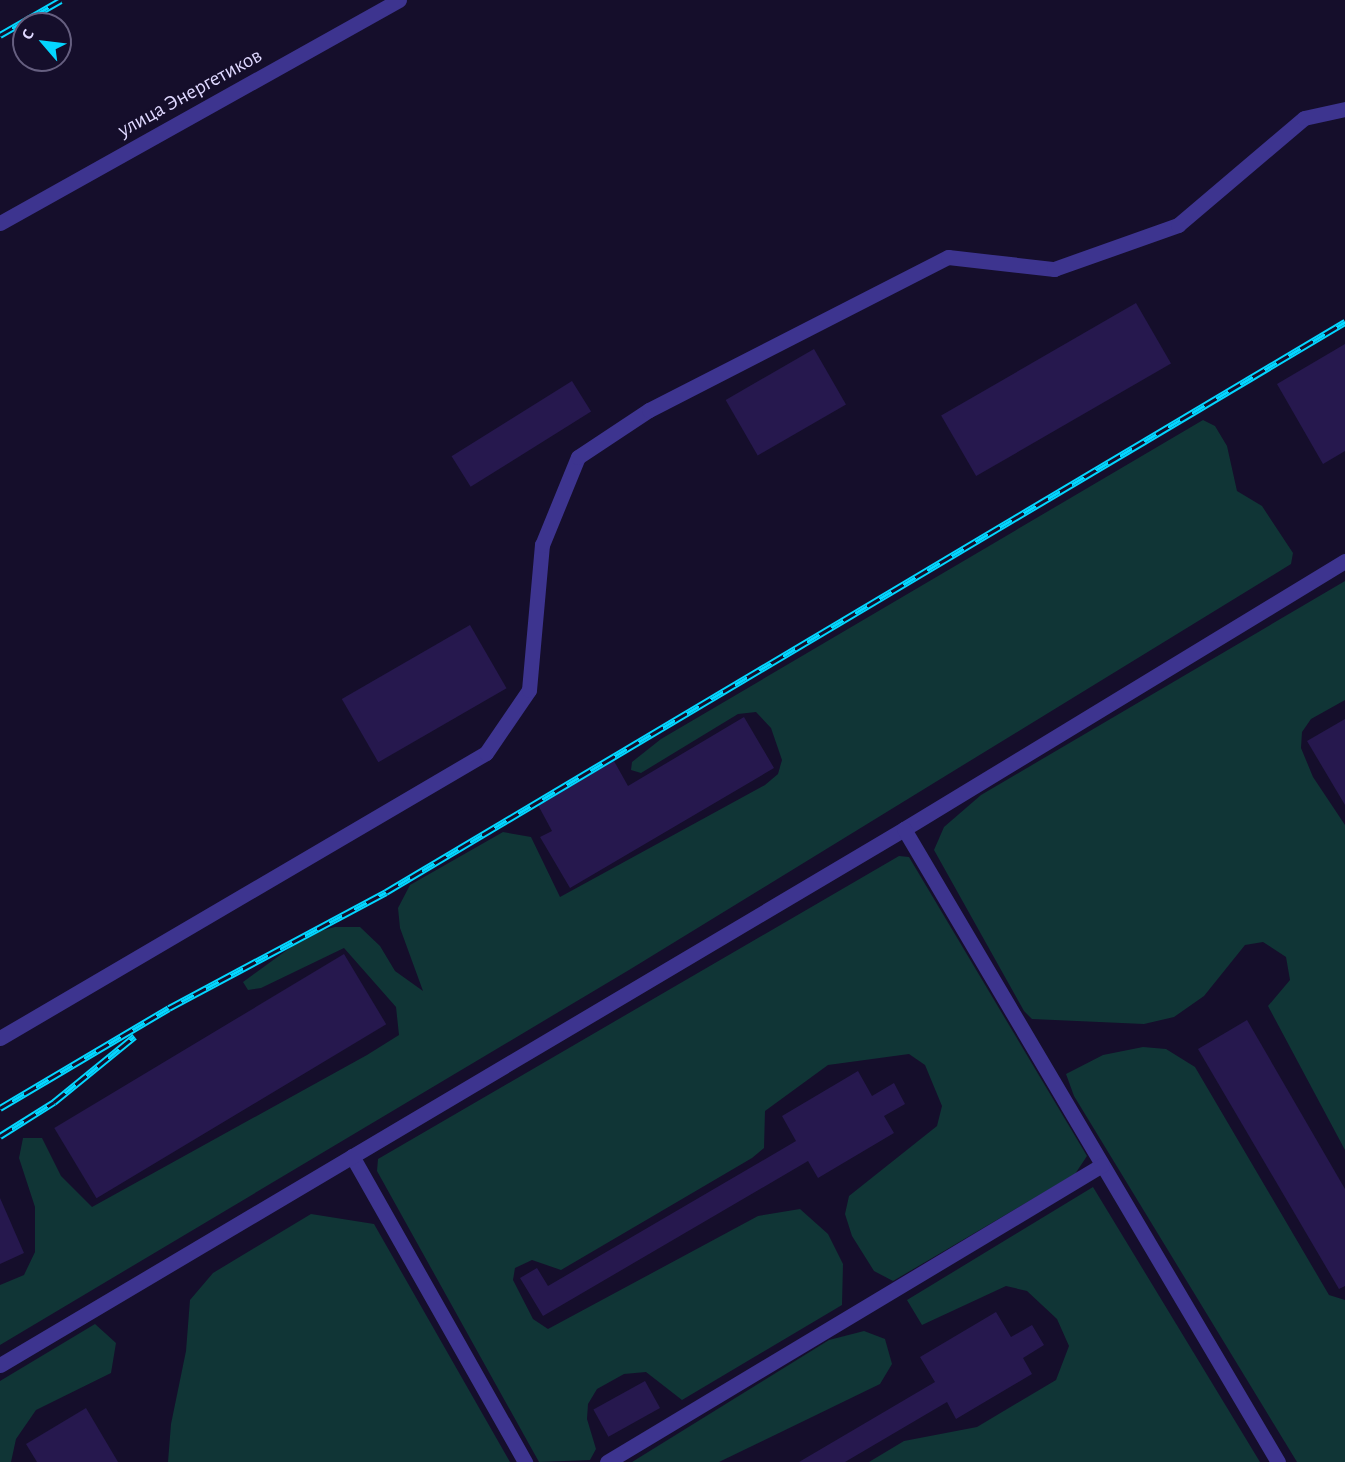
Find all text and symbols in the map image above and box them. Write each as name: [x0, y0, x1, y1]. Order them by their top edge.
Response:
north arrow: [12, 12, 72, 72]
text: С: [19, 27, 37, 42]
street label: улица Энергетиков: [114, 43, 266, 143]

